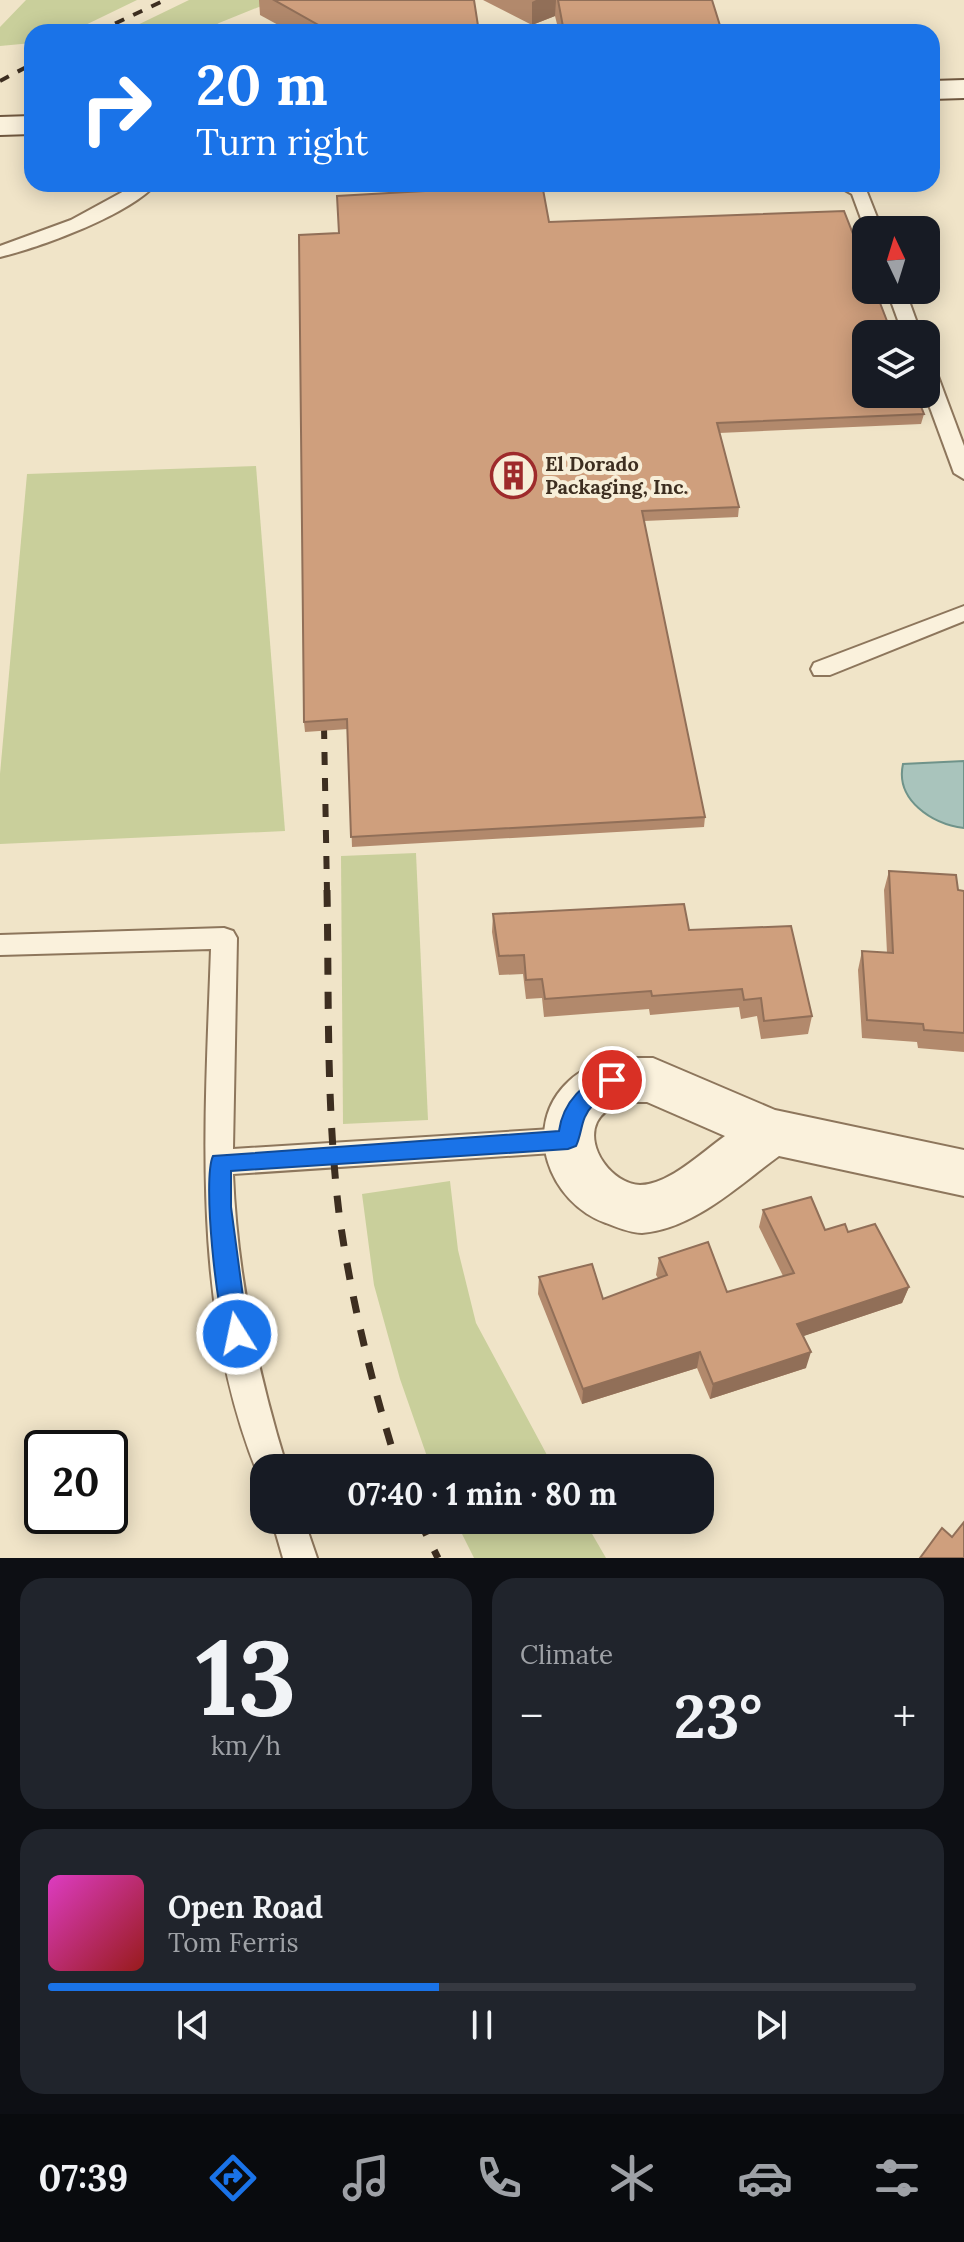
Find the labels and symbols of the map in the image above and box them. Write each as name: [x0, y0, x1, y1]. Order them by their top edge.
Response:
north arrow: [852, 216, 940, 304]
building icon: El Dorado Packaging, Inc.: [490, 451, 538, 499]
place label: El Dorado Packaging, Inc.: [545, 451, 688, 499]
pin: [578, 1046, 646, 1114]
position arrow: [195, 1292, 279, 1376]
speed limit sign: 20: [24, 1430, 128, 1534]

